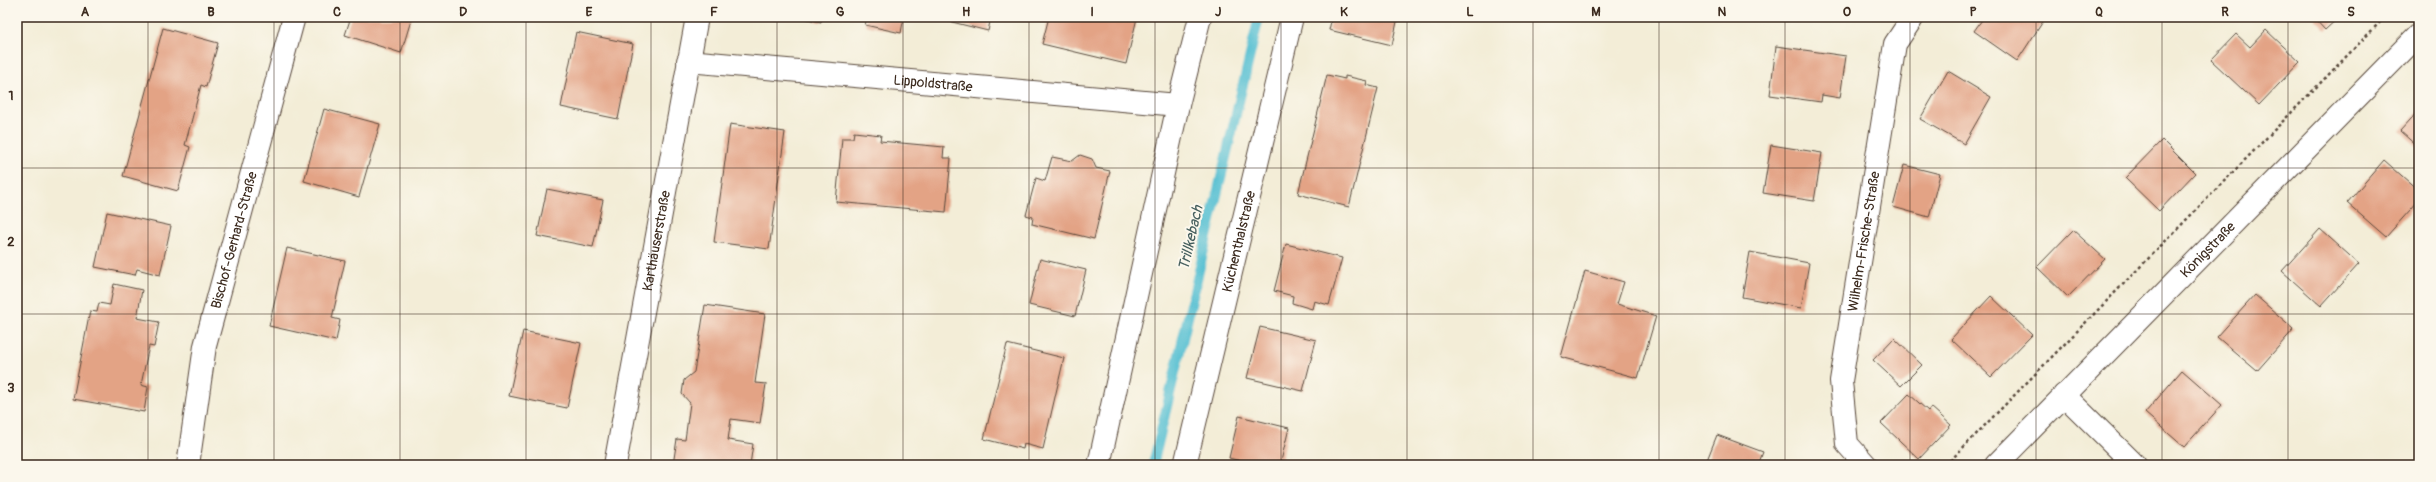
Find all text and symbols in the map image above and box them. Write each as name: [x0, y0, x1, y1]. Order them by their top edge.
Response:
text: A: [81, 4, 90, 20]
text: B: [207, 4, 215, 20]
text: C: [333, 4, 341, 20]
text: D: [459, 4, 467, 20]
text: E: [586, 4, 593, 20]
text: F: [710, 4, 718, 20]
text: G: [836, 4, 845, 20]
text: H: [962, 4, 970, 20]
text: I: [1090, 4, 1094, 20]
text: J: [1215, 4, 1221, 20]
text: K: [1340, 4, 1348, 20]
text: L: [1466, 4, 1474, 20]
text: M: [1591, 4, 1601, 20]
text: N: [1718, 4, 1727, 20]
text: O: [1843, 4, 1852, 20]
text: P: [1969, 4, 1977, 20]
text: Q: [2095, 4, 2103, 20]
text: R: [2221, 4, 2229, 20]
text: S: [2347, 4, 2355, 20]
street label: Lippoldstraße: [893, 71, 973, 95]
text: 1: [8, 88, 14, 104]
street label: Bischof-Gerhard-Straße: [207, 169, 260, 310]
street label: Wilhelm-Frische-Straße: [1844, 170, 1883, 313]
street label: Karthäuserstraße: [638, 189, 674, 292]
street label: Küchenthalstraße: [1218, 189, 1259, 294]
water label: Trillkebach: [1174, 203, 1208, 272]
street label: Königstraße: [2176, 218, 2239, 281]
text: 2: [7, 234, 15, 250]
text: 3: [7, 380, 15, 396]

